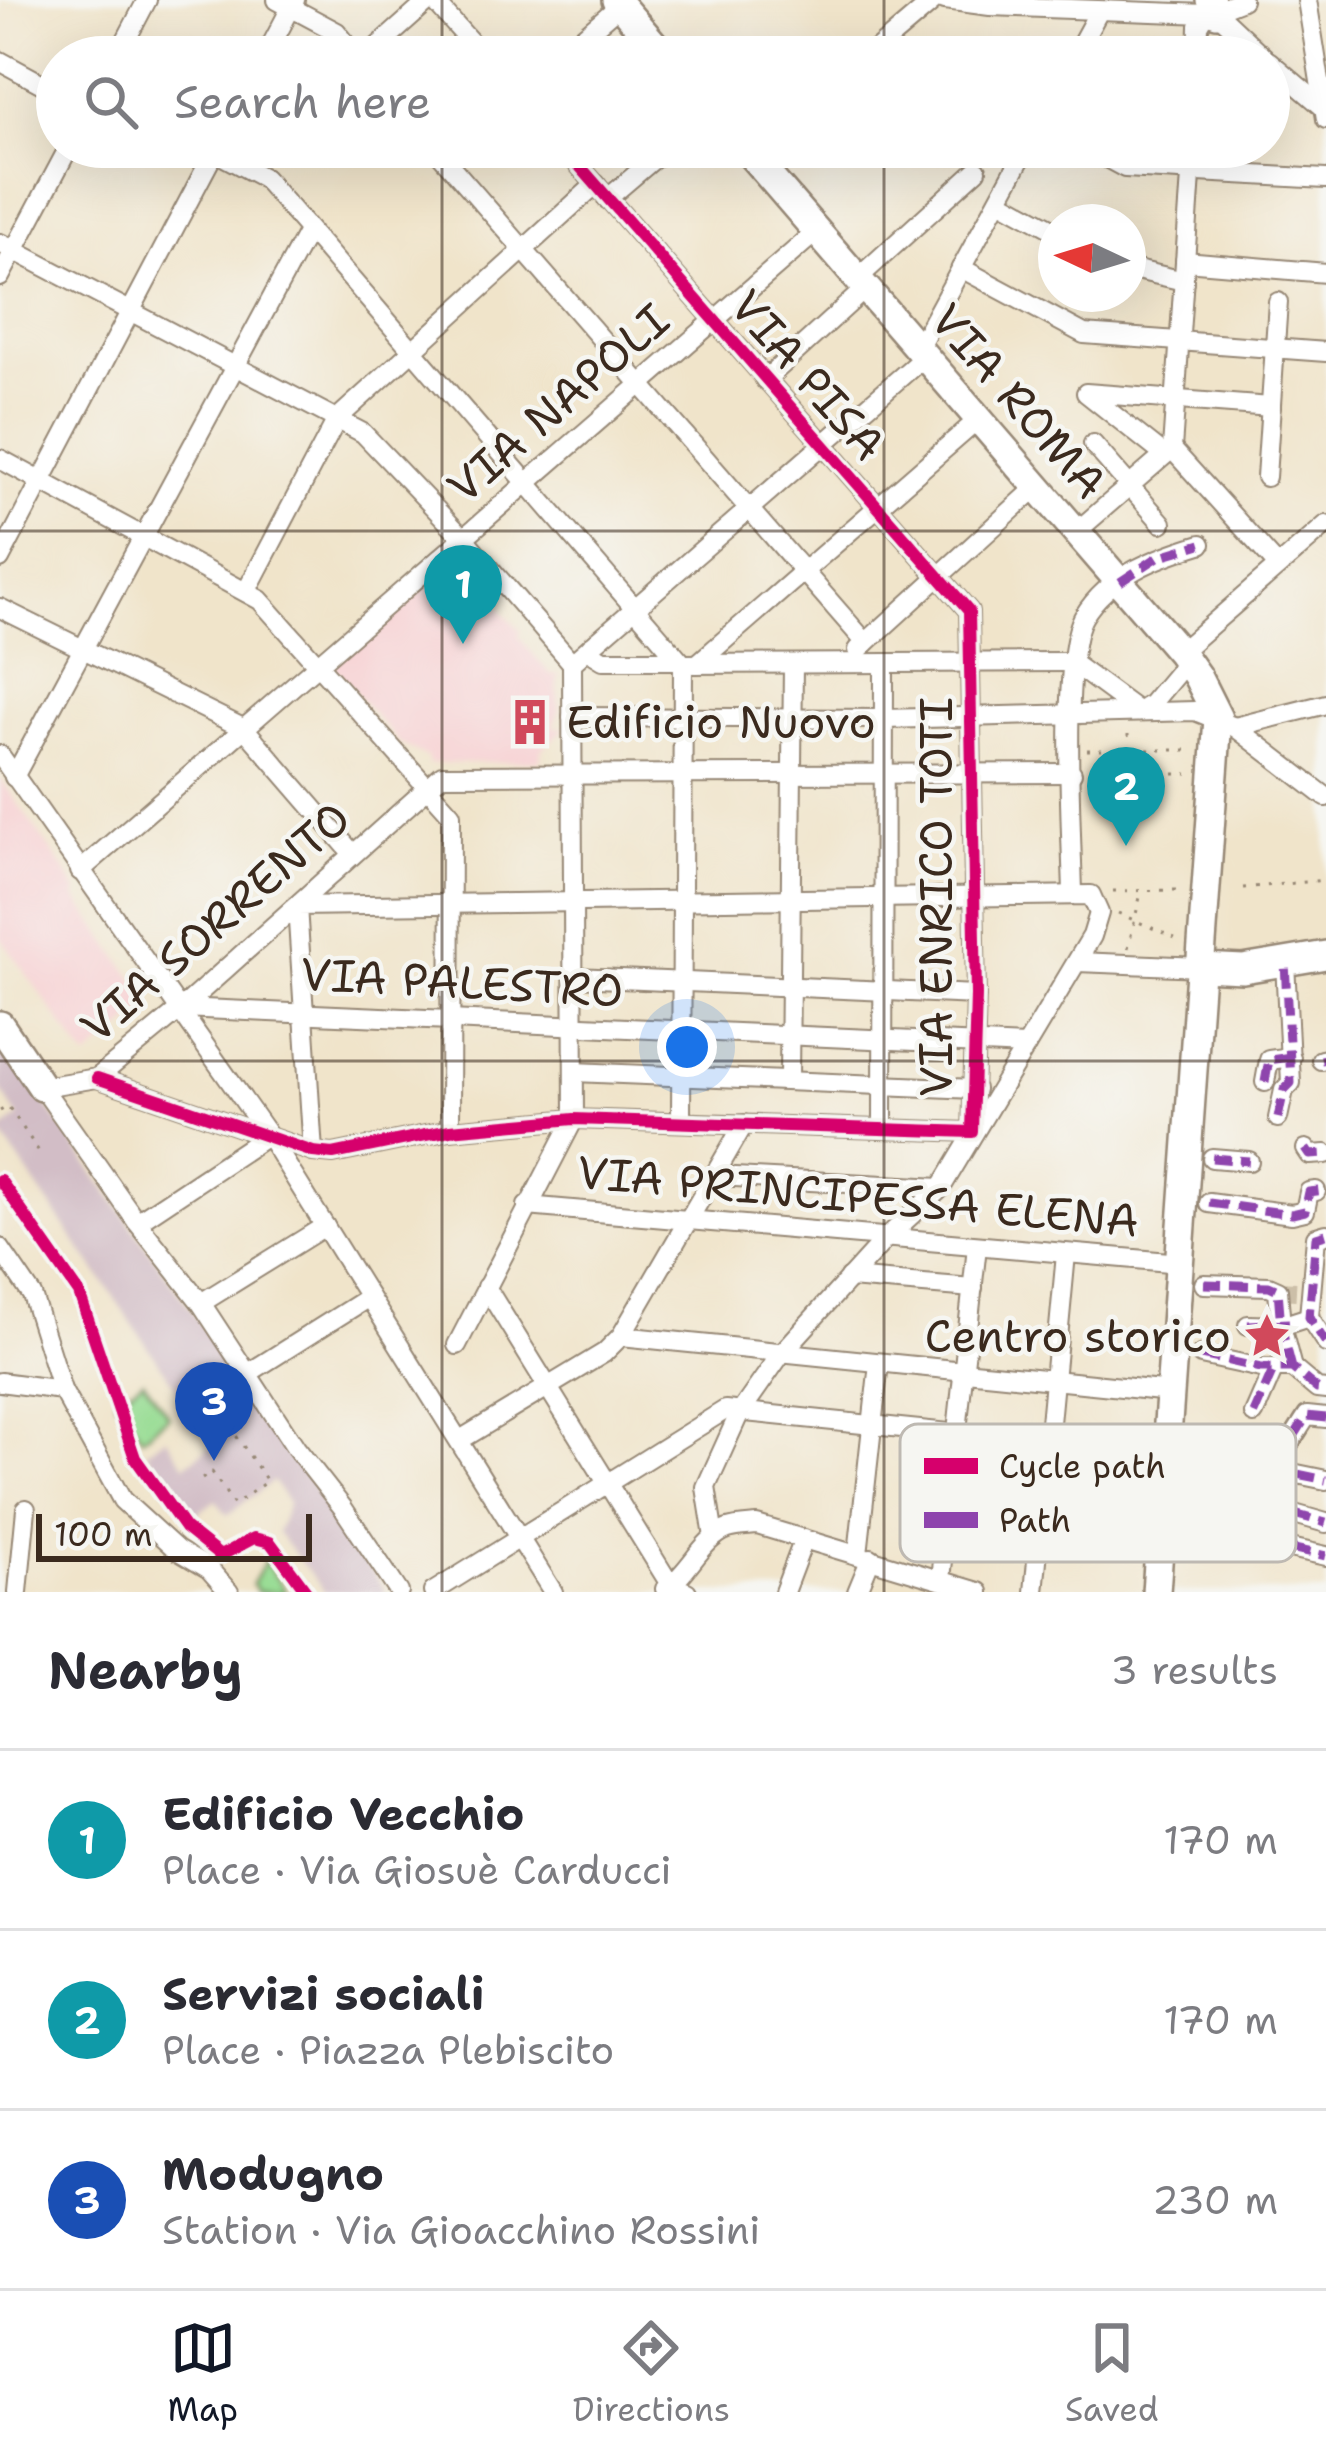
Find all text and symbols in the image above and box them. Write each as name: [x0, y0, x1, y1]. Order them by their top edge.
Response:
search box: [36, 36, 1290, 168]
icon: search: [78, 69, 144, 135]
text: Search here: [174, 72, 431, 132]
north arrow: [1038, 204, 1146, 312]
street label: VIA PISA: [717, 277, 899, 473]
street label: VIA NAPOLI: [434, 290, 682, 516]
street label: VIA ROMA: [918, 291, 1120, 511]
pin: 1: [424, 545, 502, 644]
place label: Edificio Nuovo: [566, 692, 876, 752]
building icon: Edificio Nuovo: [505, 697, 555, 747]
street label: VIA ENRICO TOTI: [906, 697, 966, 1097]
pin: 2: [1087, 747, 1165, 846]
street label: VIA SORRENTO: [68, 788, 362, 1056]
street label: VIA PALESTRO: [299, 944, 625, 1020]
your location: [657, 1017, 717, 1077]
street label: VIA PRINCIPESSA ELENA: [575, 1142, 1141, 1250]
place label: Centro storico: [924, 1306, 1231, 1366]
place icon: Centro storico: [1242, 1311, 1292, 1361]
pin: 3: [175, 1362, 253, 1461]
legend: [900, 1424, 1296, 1562]
text: Cycle path: [999, 1444, 1166, 1489]
text: Path: [999, 1498, 1071, 1543]
scale bar: [36, 1508, 312, 1561]
text: 100 m: [54, 1512, 153, 1557]
text: Nearby: [48, 1636, 243, 1704]
text: 3 results: [1111, 1644, 1278, 1696]
text: Edificio Vecchio: [162, 1784, 525, 1844]
text: 1: [78, 1814, 96, 1866]
text: 170 m: [1163, 1814, 1278, 1866]
text: Place · Via Giosuè Carducci: [162, 1844, 672, 1896]
text: Servizi sociali: [162, 1964, 484, 2024]
text: 2: [73, 1994, 101, 2046]
text: 170 m: [1163, 1994, 1278, 2046]
text: Place · Piazza Plebiscito: [162, 2024, 614, 2076]
text: Modugno: [162, 2144, 384, 2204]
text: 3: [73, 2174, 101, 2226]
text: 230 m: [1152, 2174, 1278, 2226]
text: Station · Via Gioacchino Rossini: [162, 2204, 760, 2256]
tab: Map: [167, 2315, 238, 2432]
tab: Directions: [573, 2315, 730, 2432]
tab: Saved: [1065, 2315, 1159, 2432]

